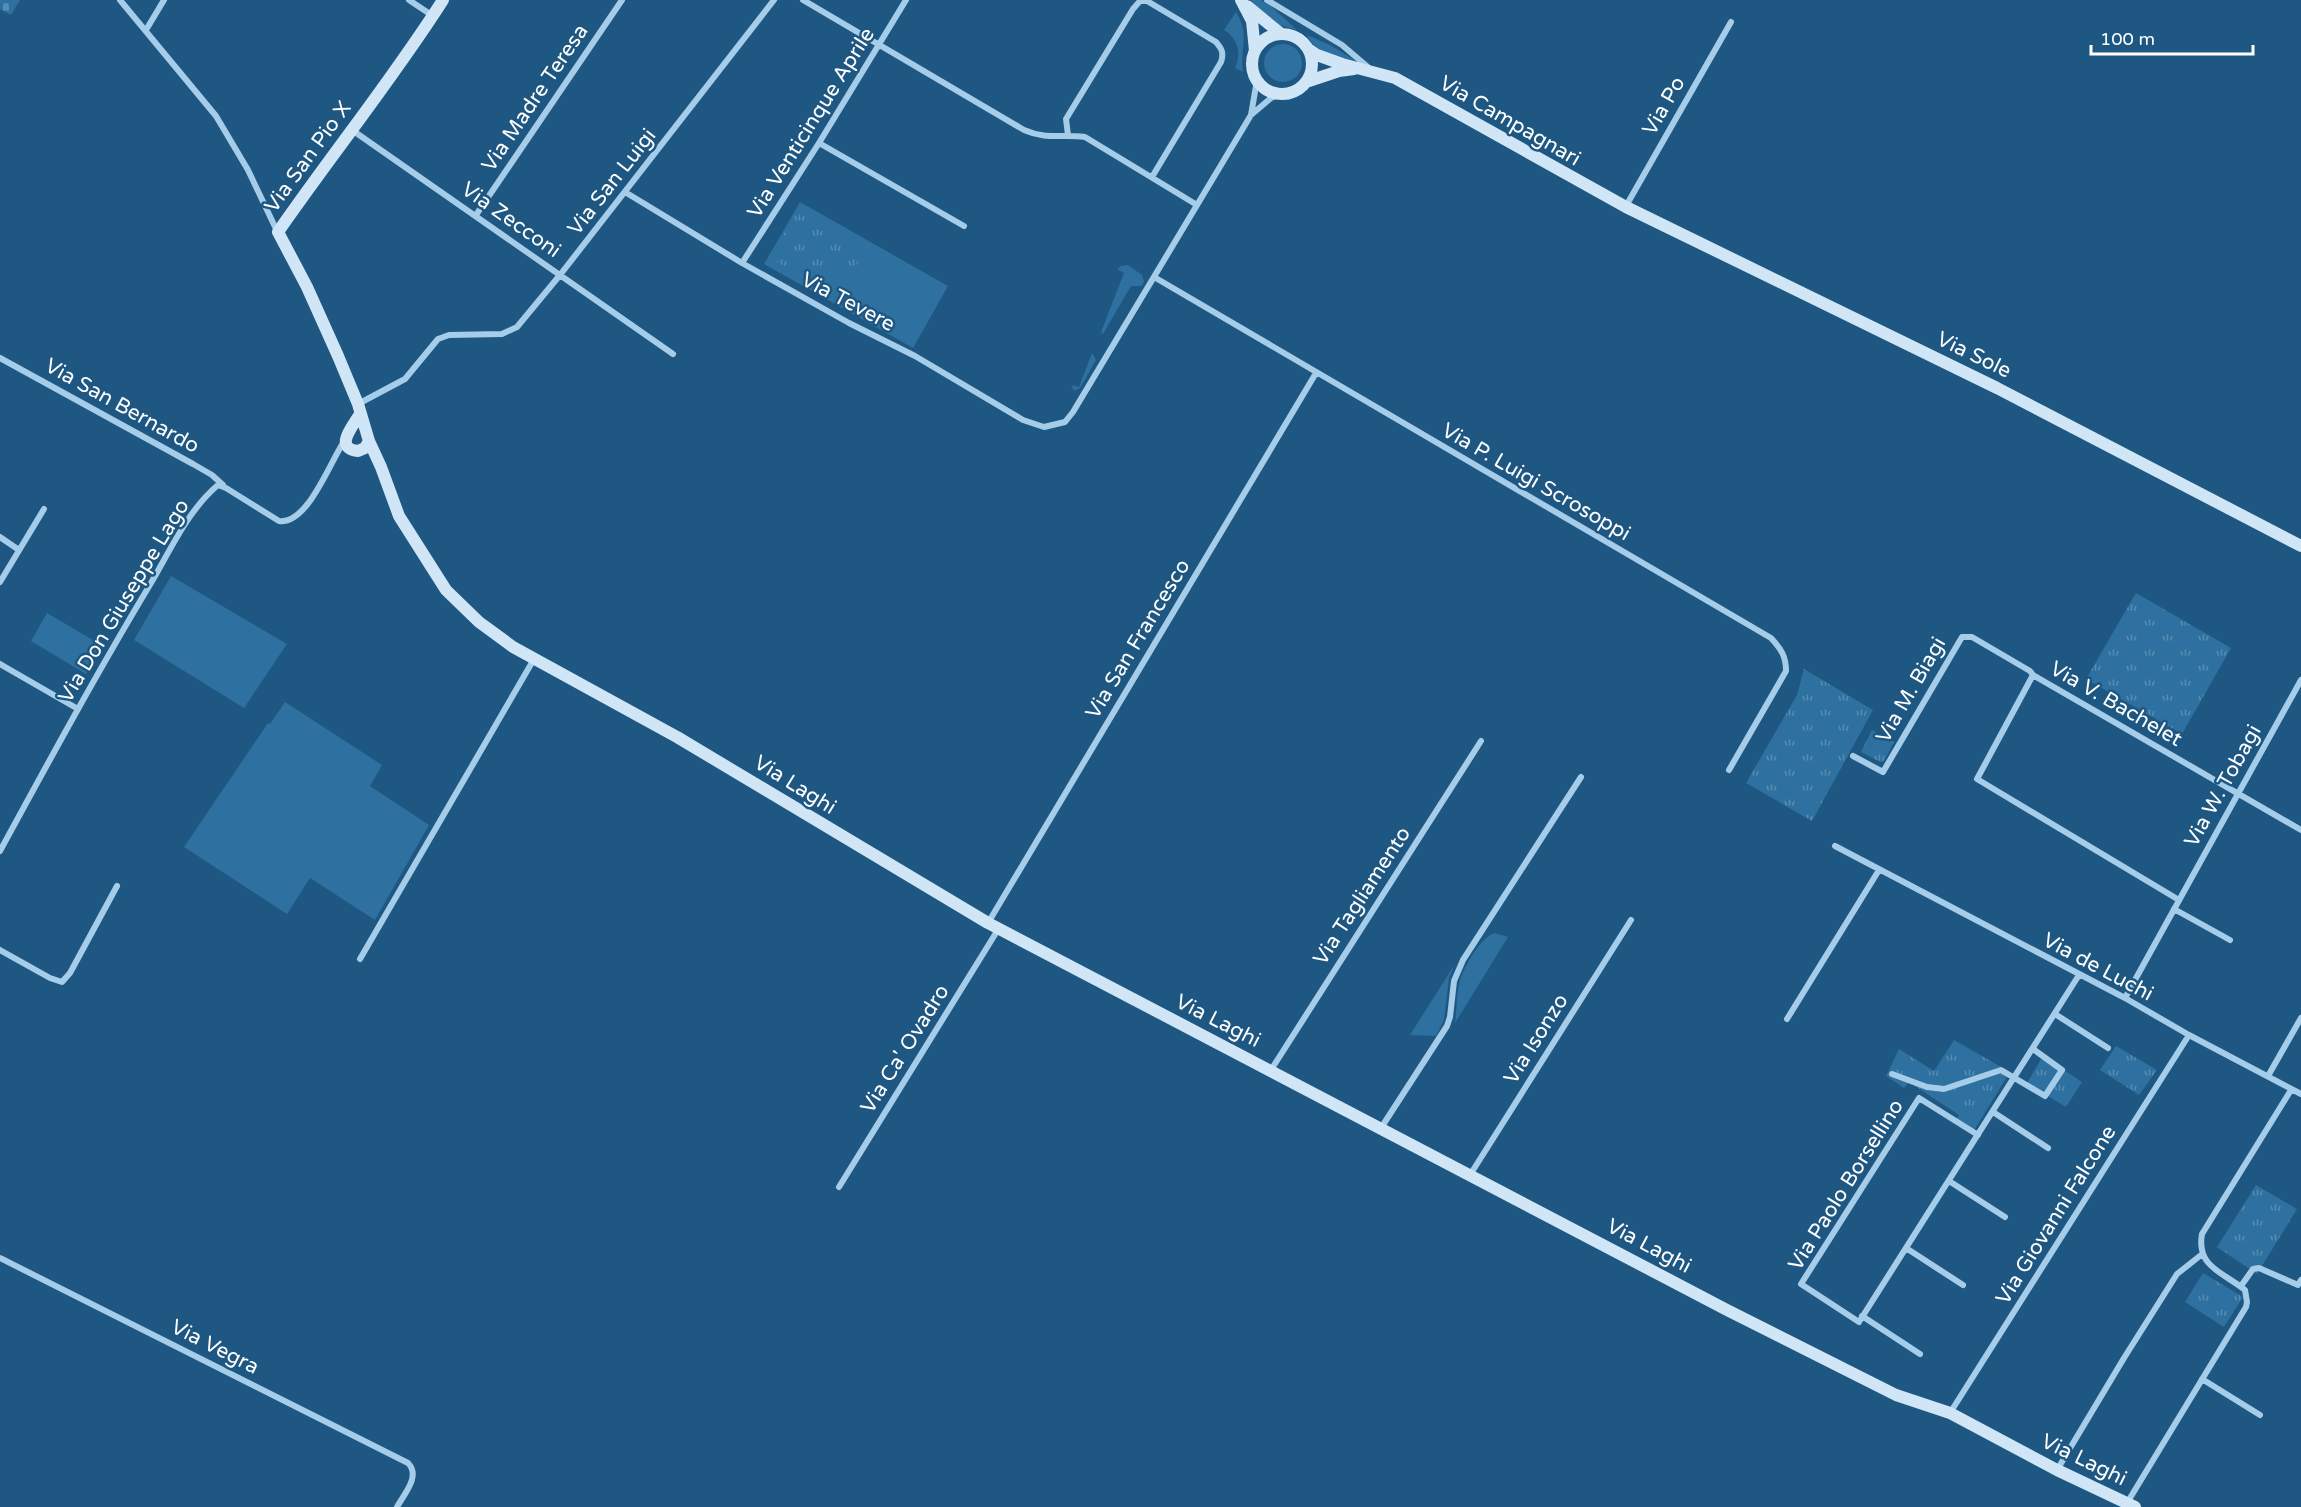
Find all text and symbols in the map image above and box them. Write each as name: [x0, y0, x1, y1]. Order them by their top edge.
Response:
scale bar: [2091, 18, 2253, 56]
street label: Via Madre Teresa: [477, 20, 593, 176]
street label: Via Venticinque Aprile: [742, 23, 880, 223]
text: 100 m: [2100, 28, 2155, 50]
street label: Via Campagnari: [1435, 70, 1585, 172]
street label: Via Po: [1637, 72, 1691, 140]
street label: Via San Pio X: [259, 97, 357, 217]
street label: Via San Luigi: [563, 124, 661, 240]
street label: Via Zecconi: [457, 177, 565, 263]
street label: Via Tevere: [797, 267, 899, 337]
street label: Via Sole: [1933, 326, 2015, 384]
street label: Via San Bernardo: [40, 353, 204, 459]
street label: Via P. Luigi Scrosoppi: [1437, 418, 1635, 546]
street label: Via Don Giuseppe Lago: [53, 495, 195, 707]
street label: Via San Francesco: [1081, 555, 1195, 723]
street label: Via M. Biagi: [1871, 633, 1951, 747]
street label: Via V. Bachelet: [2046, 656, 2186, 752]
street label: Via W. Tobagi: [2179, 721, 2267, 851]
street label: Via Laghi: [749, 750, 841, 820]
street label: Via Tagliamento: [1308, 822, 1416, 970]
street label: Via de Luchi: [2038, 927, 2158, 1007]
street label: Via Ca' Ovadro: [855, 980, 955, 1118]
street label: Via Laghi: [1171, 989, 1265, 1053]
street label: Via Isonzo: [1499, 989, 1573, 1089]
street label: Via Paolo Borsellino: [1783, 1095, 1909, 1275]
street label: Via Giovanni Falcone: [1991, 1121, 2121, 1309]
street label: Via Laghi: [1603, 1213, 1695, 1279]
street label: Via Vegra: [167, 1314, 263, 1380]
street label: Via Laghi: [2037, 1429, 2131, 1491]

